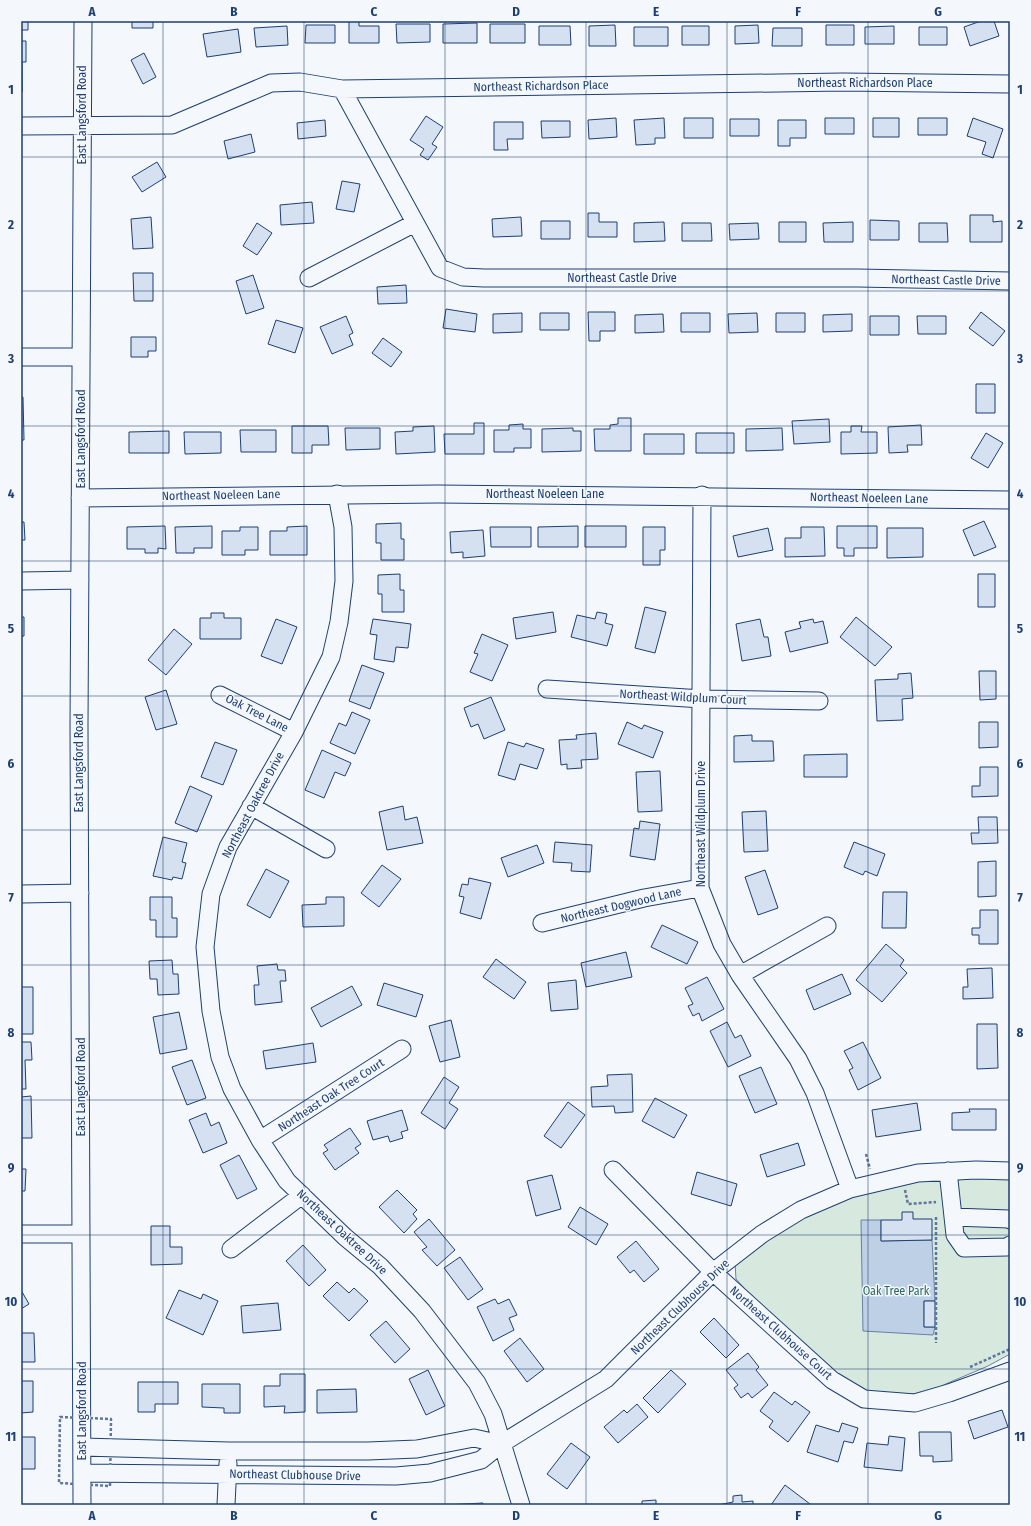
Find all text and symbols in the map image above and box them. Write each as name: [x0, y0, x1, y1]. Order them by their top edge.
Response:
text: A: [87, 4, 96, 19]
text: B: [230, 4, 238, 19]
text: C: [371, 4, 378, 19]
text: D: [512, 4, 520, 19]
text: E: [653, 4, 659, 19]
text: F: [795, 4, 801, 19]
text: G: [934, 4, 942, 19]
street label: East Langsford Road: [75, 65, 89, 165]
street label: Northeast Richardson Place: [797, 76, 933, 90]
street label: Northeast Richardson Place: [473, 78, 609, 94]
text: 1: [8, 82, 14, 97]
text: 1: [1017, 82, 1023, 97]
text: 2: [7, 217, 14, 232]
text: 2: [1016, 217, 1023, 232]
street label: Northeast Castle Drive: [567, 271, 677, 285]
street label: Northeast Castle Drive: [891, 272, 1001, 288]
text: 3: [7, 351, 14, 366]
text: 3: [1016, 351, 1023, 366]
street label: East Langsford Road: [74, 389, 88, 489]
text: 4: [8, 486, 15, 501]
text: 4: [1017, 486, 1024, 501]
street label: Northeast Noeleen Lane: [162, 487, 280, 503]
street label: Northeast Noeleen Lane: [486, 487, 604, 501]
street label: Northeast Noeleen Lane: [810, 490, 928, 506]
text: 5: [8, 621, 14, 636]
text: 5: [1017, 621, 1023, 636]
street label: Northeast Wildplum Court: [619, 687, 747, 707]
street label: Oak Tree Lane: [223, 691, 291, 735]
street label: East Langsford Road: [72, 713, 86, 813]
street label: Northeast Oaktree Drive: [219, 749, 287, 860]
text: 6: [8, 756, 15, 771]
text: 6: [1017, 756, 1024, 771]
street label: Northeast Wildplum Drive: [694, 761, 708, 887]
street label: Northeast Dogwood Lane: [559, 884, 683, 926]
text: 7: [8, 890, 14, 905]
text: 7: [1017, 890, 1023, 905]
text: 8: [8, 1025, 15, 1040]
text: 8: [1017, 1025, 1024, 1040]
street label: East Langsford Road: [74, 1037, 88, 1137]
street label: Northeast Oak Tree Court: [275, 1055, 387, 1135]
text: 9: [8, 1160, 15, 1175]
text: 9: [1017, 1160, 1024, 1175]
street label: Northeast Oaktree Drive: [294, 1187, 390, 1277]
street label: Northeast Clubhouse Drive: [628, 1256, 732, 1358]
street label: Northeast Clubhouse Court: [727, 1283, 835, 1383]
park label: Oak Tree Park: [863, 1284, 930, 1298]
text: 10: [5, 1294, 17, 1309]
text: 10: [1014, 1294, 1026, 1309]
street label: East Langsford Road: [75, 1361, 89, 1461]
text: 11: [6, 1429, 16, 1444]
text: 11: [1015, 1429, 1025, 1444]
street label: Northeast Clubhouse Drive: [229, 1467, 361, 1483]
text: A: [87, 1508, 96, 1523]
text: B: [230, 1508, 238, 1523]
text: C: [371, 1508, 378, 1523]
text: D: [512, 1508, 520, 1523]
text: E: [653, 1508, 659, 1523]
text: F: [795, 1508, 801, 1523]
text: G: [934, 1508, 942, 1523]

